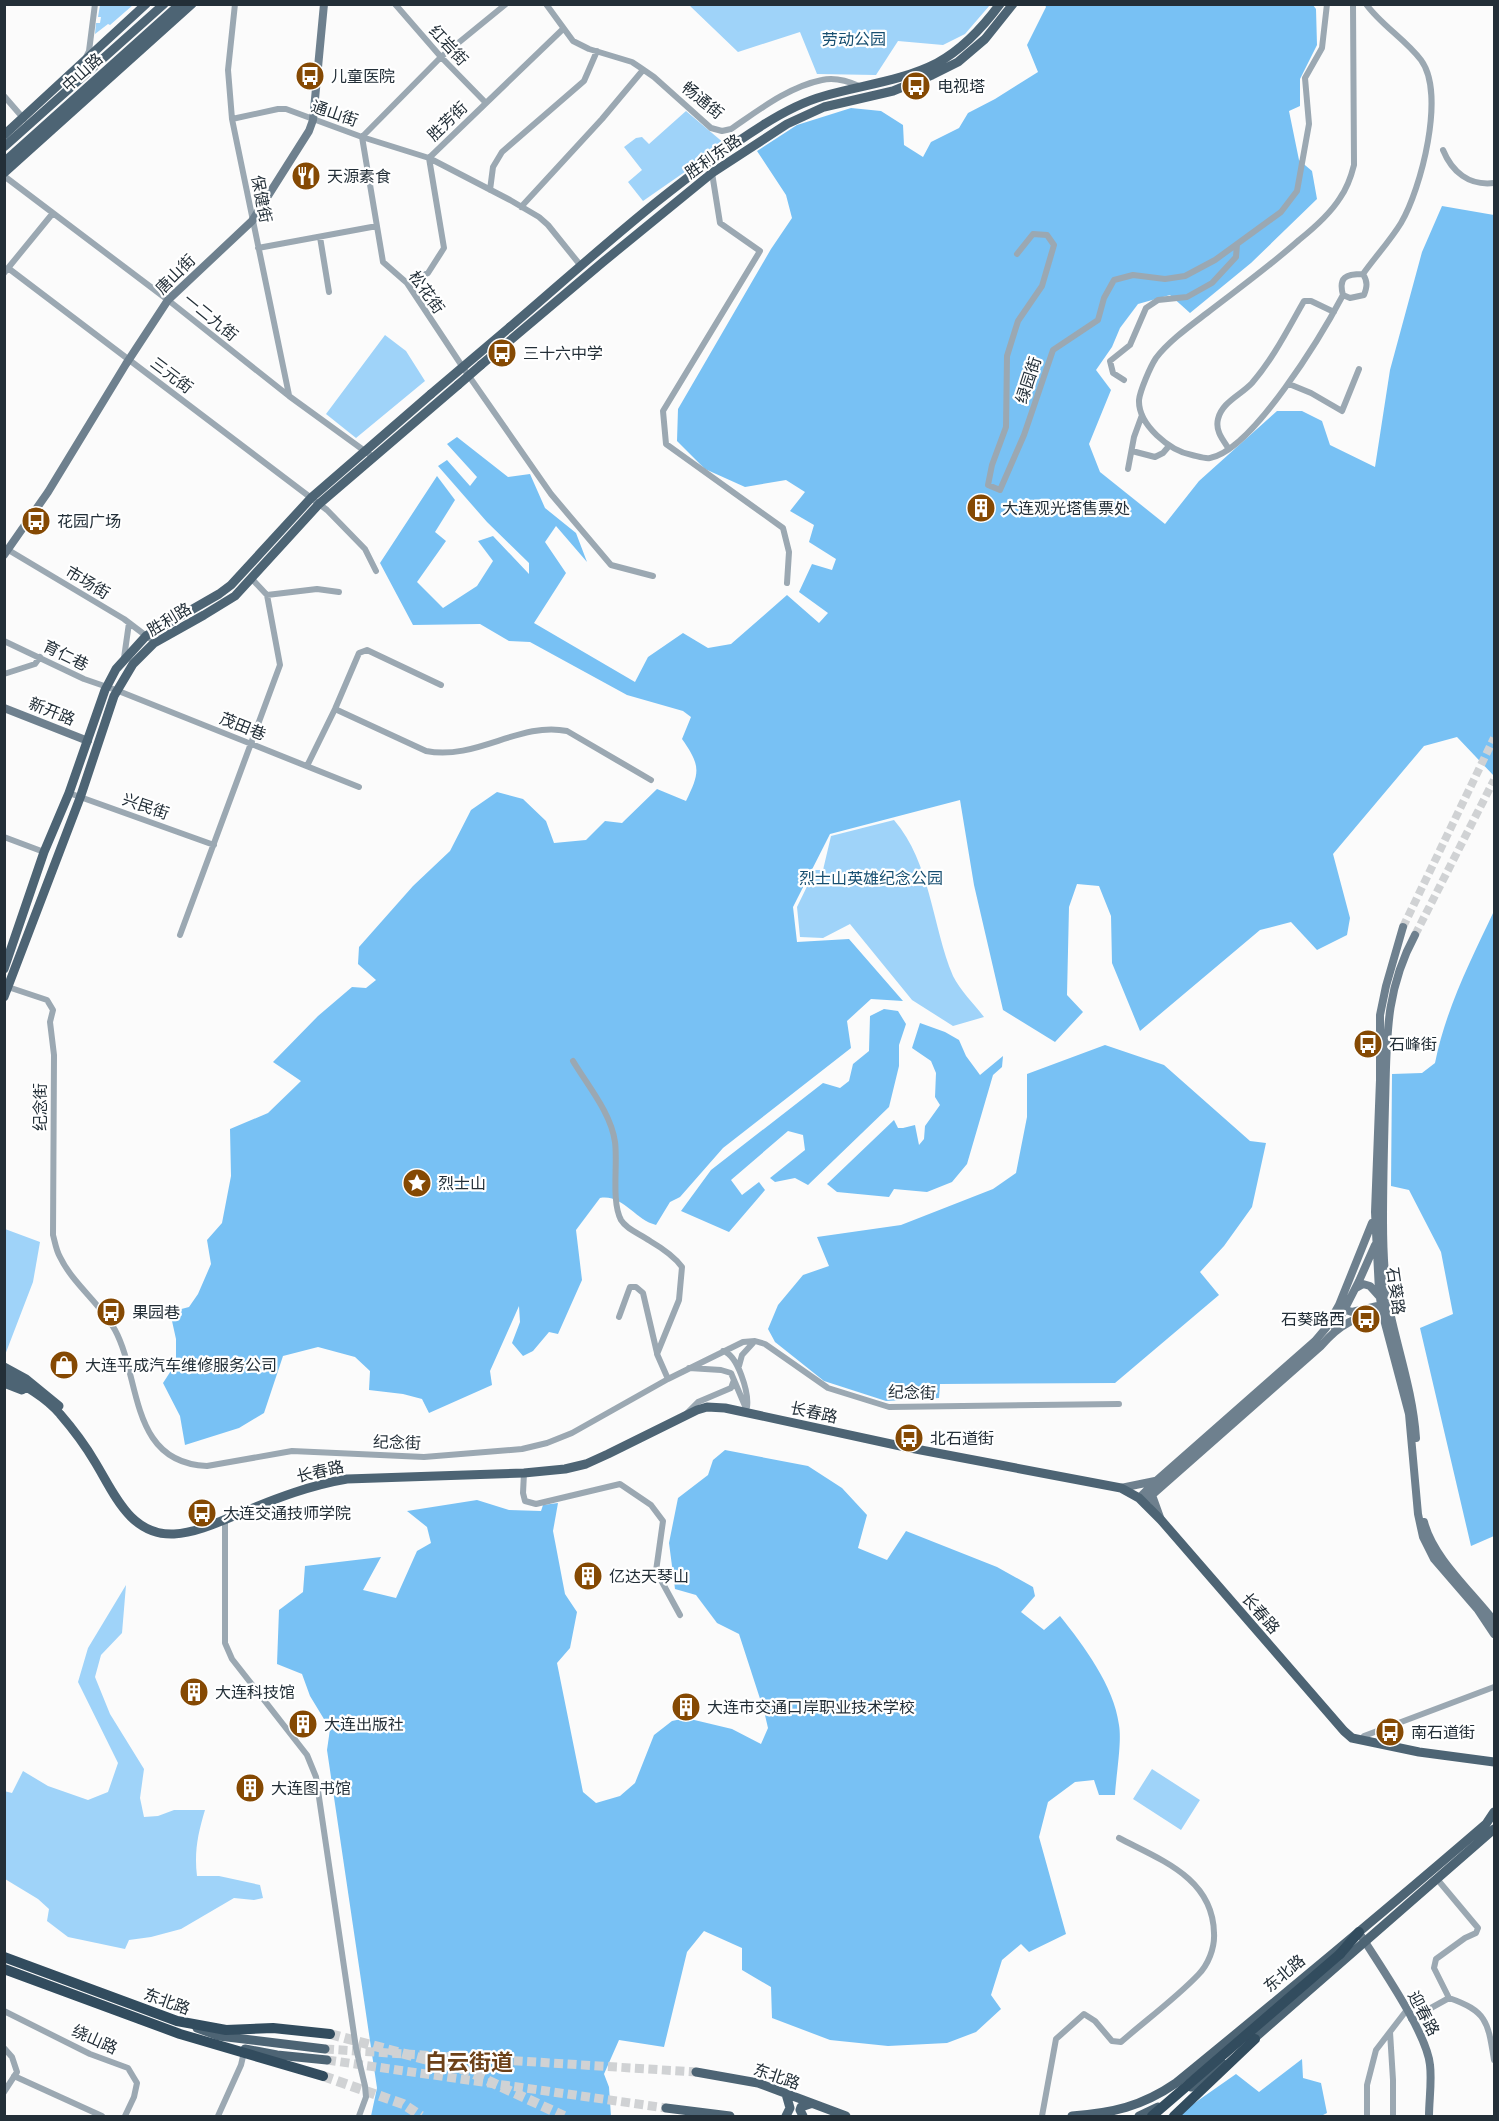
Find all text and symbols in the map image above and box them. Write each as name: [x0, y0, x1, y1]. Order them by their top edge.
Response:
street label: 红岩街: [424, 21, 473, 71]
park label: 劳动公园: [822, 29, 886, 51]
street label: 中山路: [57, 49, 108, 97]
bus stop icon: 儿童医院: [294, 60, 326, 92]
place label: 儿童医院: [331, 66, 395, 88]
bus stop icon: 电视塔: [900, 70, 932, 102]
place label: 电视塔: [937, 76, 985, 98]
street label: 畅通街: [677, 77, 728, 124]
street label: 通山街: [308, 96, 361, 132]
street label: 胜芳街: [423, 97, 473, 146]
street label: 胜利东路: [681, 129, 746, 184]
restaurant icon: 天源素食: [290, 160, 322, 192]
place label: 天源素食: [327, 166, 391, 188]
street label: 保健街: [246, 174, 276, 225]
street label: 唐山街: [151, 250, 200, 299]
street label: 松花街: [403, 267, 449, 318]
street label: 一二九街: [179, 289, 242, 346]
bus stop icon: 三十六中学: [486, 337, 518, 369]
place label: 三十六中学: [523, 343, 603, 365]
street label: 三元街: [146, 353, 197, 399]
street label: 绿园街: [1011, 354, 1047, 407]
building icon: 大连观光塔售票处: [965, 492, 997, 524]
place label: 大连观光塔售票处: [1002, 498, 1130, 520]
bus stop icon: 花园广场: [20, 505, 52, 537]
place label: 花园广场: [57, 511, 121, 533]
street label: 市场街: [61, 561, 114, 605]
street label: 胜利路: [143, 598, 196, 642]
street label: 育仁巷: [39, 635, 92, 676]
street label: 新开路: [25, 693, 78, 731]
street label: 茂田巷: [216, 708, 269, 746]
street label: 兴民街: [119, 789, 172, 825]
park label: 烈士山英雄纪念公园: [799, 868, 943, 890]
bus stop icon: 石峰街: [1352, 1028, 1384, 1060]
place label: 石峰街: [1389, 1034, 1437, 1056]
street label: 纪念街: [30, 1083, 52, 1131]
place icon: 烈士山: [401, 1167, 433, 1199]
place label: 烈士山: [438, 1173, 486, 1195]
street label: 石葵路: [1381, 1266, 1409, 1316]
bus stop icon: 果园巷: [95, 1296, 127, 1328]
place label: 果园巷: [132, 1302, 180, 1324]
bus stop icon: 石葵路西: [1350, 1303, 1382, 1335]
place label: 石葵路西: [1281, 1309, 1345, 1331]
shop icon: 大连平成汽车维修服务公司: [48, 1349, 80, 1381]
place label: 大连平成汽车维修服务公司: [85, 1355, 277, 1377]
street label: 纪念街: [888, 1381, 936, 1405]
street label: 长春路: [788, 1397, 840, 1429]
bus stop icon: 北石道街: [893, 1422, 925, 1454]
place label: 北石道街: [930, 1428, 994, 1450]
street label: 纪念街: [373, 1431, 421, 1455]
street label: 长春路: [294, 1456, 346, 1488]
bus stop icon: 大连交通技师学院: [186, 1497, 218, 1529]
place label: 大连交通技师学院: [223, 1503, 351, 1525]
building icon: 亿达天琴山: [572, 1560, 604, 1592]
place label: 亿达天琴山: [609, 1566, 689, 1588]
street label: 长春路: [1236, 1588, 1284, 1639]
building icon: 大连科技馆: [178, 1676, 210, 1708]
place label: 大连科技馆: [215, 1682, 295, 1704]
building icon: 大连市交通口岸职业技术学校: [670, 1691, 702, 1723]
place label: 大连市交通口岸职业技术学校: [707, 1697, 915, 1719]
building icon: 大连出版社: [287, 1708, 319, 1740]
place label: 大连出版社: [324, 1714, 404, 1736]
bus stop icon: 南石道街: [1374, 1716, 1406, 1748]
place label: 南石道街: [1411, 1722, 1475, 1744]
building icon: 大连图书馆: [234, 1772, 266, 1804]
place label: 大连图书馆: [271, 1778, 351, 1800]
street label: 东北路: [1259, 1950, 1310, 1998]
street label: 东北路: [140, 1983, 193, 2020]
street label: 迎春路: [1402, 1987, 1444, 2040]
street label: 绕山路: [68, 2020, 121, 2060]
district label: 白云街道: [425, 2047, 513, 2079]
street label: 东北路: [750, 2059, 803, 2095]

